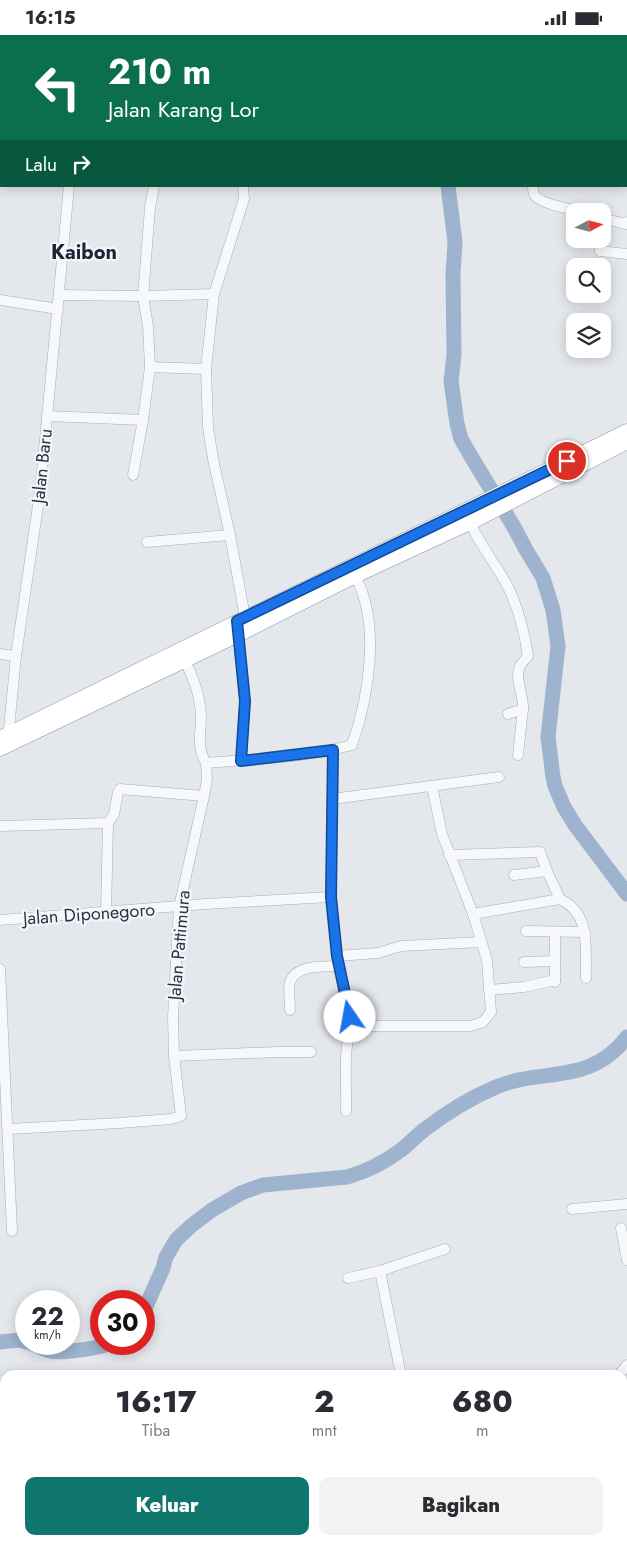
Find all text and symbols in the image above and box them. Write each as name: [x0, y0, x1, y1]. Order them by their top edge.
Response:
text: 16:15: [25, 4, 75, 31]
text: 210 m: [108, 47, 211, 97]
icon: left: [25, 55, 90, 120]
text: Jalan Karang Lor: [108, 93, 259, 125]
icon: right: [67, 150, 95, 178]
text: Lalu: [25, 151, 57, 178]
north arrow: [566, 203, 611, 247]
map controls: [566, 203, 611, 358]
district label: Kaibon: [51, 238, 117, 267]
button: search: [566, 258, 611, 303]
button: layers: [566, 313, 611, 358]
street label: Jalan Baru: [25, 427, 59, 507]
pin: [546, 440, 588, 482]
icon: arrive: [553, 447, 581, 475]
street label: Jalan Pattimura: [161, 889, 197, 1003]
street label: Jalan Diponegoro: [20, 896, 156, 932]
position arrow: [323, 990, 375, 1042]
speed limit sign: 30: [90, 1290, 155, 1355]
text: 22: [31, 1298, 64, 1334]
text: km/h: [34, 1326, 61, 1344]
text: 16:17: [115, 1380, 196, 1423]
text: 2: [314, 1380, 334, 1423]
text: 680: [452, 1380, 513, 1423]
text: Tiba: [142, 1419, 170, 1442]
text: mnt: [312, 1419, 337, 1442]
text: m: [476, 1419, 488, 1442]
button: Keluar: [25, 1477, 309, 1535]
button: Bagikan: [319, 1477, 603, 1535]

